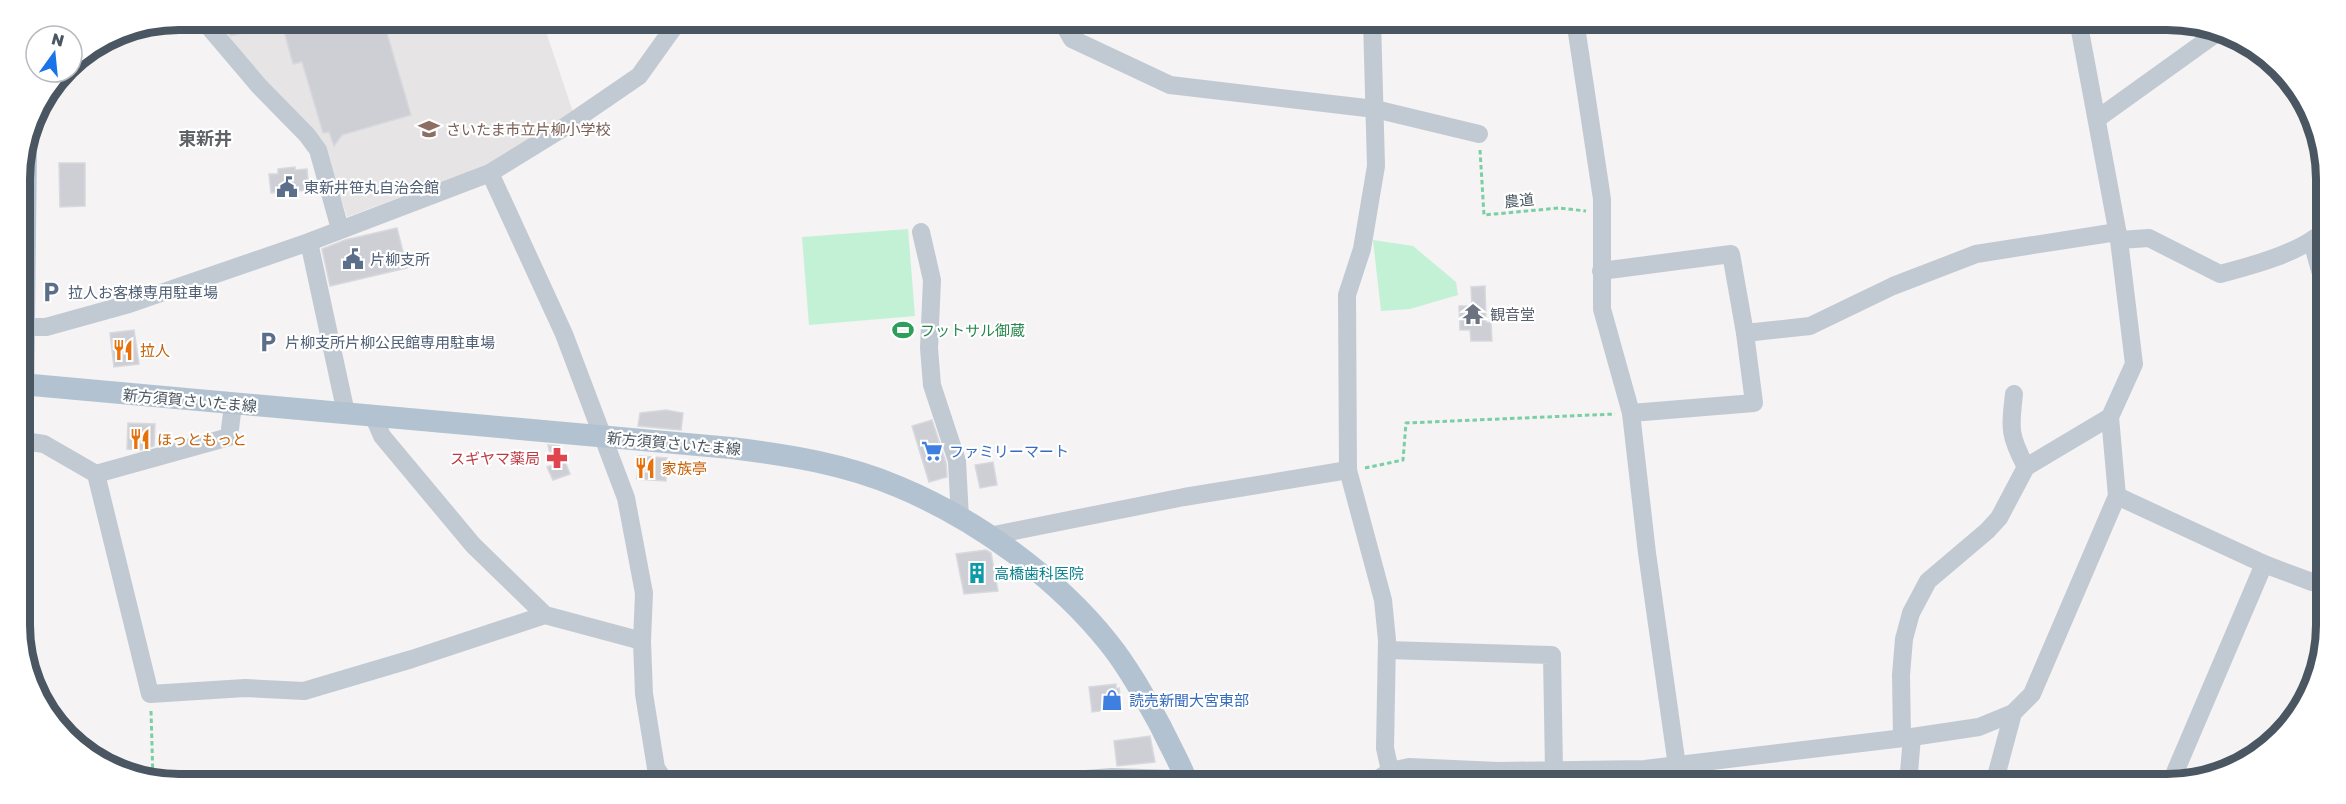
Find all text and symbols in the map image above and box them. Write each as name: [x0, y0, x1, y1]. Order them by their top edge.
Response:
north arrow: [24, 24, 84, 84]
text: N: [49, 28, 66, 51]
school or university icon: さいたま市立片柳小学校: [417, 117, 441, 141]
place label: さいたま市立片柳小学校: [446, 120, 611, 138]
district label: 東新井: [178, 127, 232, 149]
public building icon: 東新井笹丸自治会館: [275, 175, 299, 199]
place label: 東新井笹丸自治会館: [304, 178, 439, 196]
street label: 農道: [1503, 189, 1535, 211]
public building icon: 片柳支所: [341, 247, 365, 271]
place label: 片柳支所: [370, 250, 430, 268]
parking icon: 拉人お客様専用駐車場: [39, 280, 63, 304]
place label: 拉人お客様専用駐車場: [68, 283, 218, 301]
temple icon: 観音堂: [1461, 302, 1485, 326]
place label: 観音堂: [1490, 305, 1535, 323]
sports icon: フットサル御蔵: [891, 318, 915, 342]
place label: フットサル御蔵: [920, 321, 1025, 339]
parking icon: 片柳支所片柳公民館専用駐車場: [256, 330, 280, 354]
place label: 片柳支所片柳公民館専用駐車場: [285, 333, 495, 351]
restaurant icon: 拉人: [111, 338, 135, 362]
place label: 拉人: [140, 341, 170, 359]
street label: 新方須賀さいたま線: [122, 385, 258, 415]
restaurant icon: ほっともっと: [128, 427, 152, 451]
street label: 新方須賀さいたま線: [606, 428, 742, 458]
place label: ほっともっと: [157, 430, 247, 448]
supermarket icon: ファミリーマート: [920, 439, 944, 463]
place label: ファミリーマート: [949, 442, 1069, 460]
pharmacy icon: スギヤマ薬局: [545, 446, 569, 470]
place label: スギヤマ薬局: [450, 449, 540, 467]
restaurant icon: 家族亭: [633, 456, 657, 480]
place label: 家族亭: [662, 459, 707, 477]
building icon: 高橋歯科医院: [965, 561, 989, 585]
place label: 高橋歯科医院: [994, 564, 1084, 582]
shop icon: 読売新聞大宮東部: [1100, 688, 1124, 712]
place label: 読売新聞大宮東部: [1129, 691, 1249, 709]

